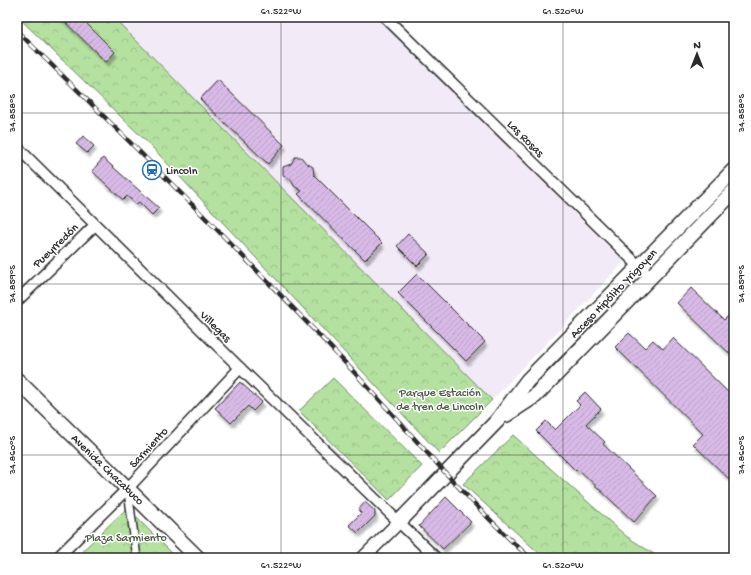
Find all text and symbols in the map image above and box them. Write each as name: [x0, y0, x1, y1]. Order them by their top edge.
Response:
text: 61.522°W: [261, 6, 302, 18]
text: 61.520°W: [542, 6, 584, 18]
north arrow: [677, 34, 717, 74]
text: N: [693, 40, 701, 52]
text: 34.858°S: [7, 93, 19, 133]
text: 34.858°S: [736, 93, 748, 133]
street label: Las Rosas: [503, 118, 546, 161]
station icon: Lincoln: [141, 159, 163, 181]
place label: Lincoln: [166, 165, 198, 179]
street label: Pueyrredón: [30, 221, 82, 272]
street label: Acceso Hipólito Yrigoyen: [568, 247, 661, 342]
text: 34.859°S: [7, 265, 19, 304]
text: 34.859°S: [736, 265, 748, 304]
street label: Villegas: [195, 308, 234, 346]
park label: Parque Estación de tren de Lincoln: [396, 387, 484, 415]
street label: Sarmiento: [127, 425, 172, 472]
street label: Avenida Chacabuco: [67, 432, 146, 509]
text: 34.860°S: [7, 435, 19, 475]
text: 34.860°S: [736, 435, 748, 475]
park label: Plaza Sarmiento: [84, 532, 167, 546]
text: 61.522°W: [261, 560, 302, 572]
text: 61.520°W: [542, 560, 584, 572]

